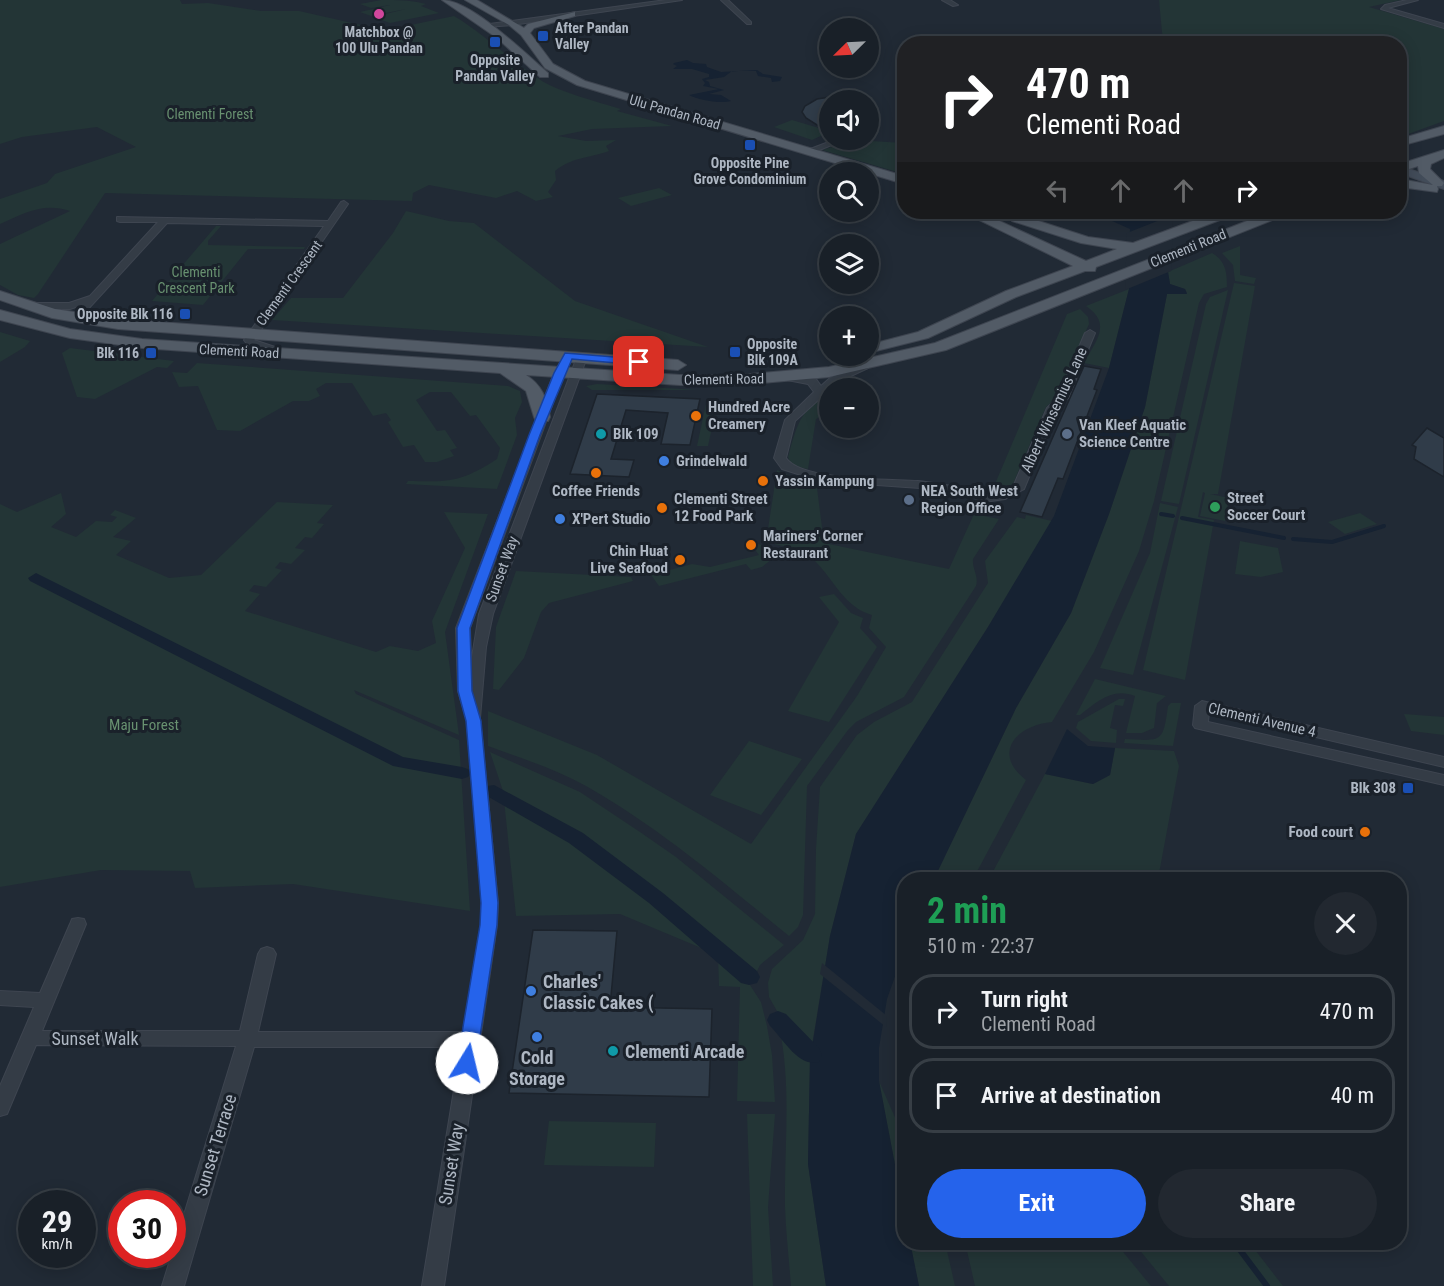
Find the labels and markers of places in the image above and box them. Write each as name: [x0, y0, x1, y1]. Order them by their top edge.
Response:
marker: Matchbox @ 100 Ulu Pandan: [372, 7, 386, 21]
place label: After Pandan Valley: [555, 20, 629, 52]
place label: Matchbox @ 100 Ulu Pandan: [335, 24, 423, 56]
marker: After Pandan Valley: [536, 29, 550, 43]
marker: Opposite Pandan Valley: [488, 35, 502, 49]
place label: Opposite Pandan Valley: [455, 52, 535, 84]
marker: Opposite Pine Grove Condominium: [743, 138, 757, 152]
place label: Opposite Pine Grove Condominium: [694, 155, 806, 187]
place label: Opposite Blk 116: [77, 306, 173, 322]
marker: Opposite Blk 116: [178, 307, 192, 321]
pin: [613, 336, 664, 387]
place label: Opposite Blk 109A: [747, 336, 799, 368]
place label: Blk 116: [96, 345, 139, 361]
marker: Opposite Blk 109A: [728, 345, 742, 359]
marker: Blk 116: [144, 346, 158, 360]
place label: Hundred Acre Creamery: [708, 398, 790, 433]
marker: Hundred Acre Creamery: [689, 409, 703, 423]
place label: Van Kleef Aquatic Science Centre: [1079, 416, 1186, 451]
place label: Blk 109: [613, 425, 659, 443]
marker: Blk 109: [594, 427, 608, 441]
marker: Van Kleef Aquatic Science Centre: [1060, 427, 1074, 441]
place label: Grindelwald: [676, 452, 747, 470]
marker: Grindelwald: [657, 454, 671, 468]
marker: Coffee Friends: [589, 466, 603, 480]
place label: Yassin Kampung: [775, 472, 874, 490]
marker: Yassin Kampung: [756, 474, 770, 488]
place label: Coffee Friends: [552, 482, 640, 500]
place label: NEA South West Region Office: [921, 482, 1018, 517]
place label: Street Soccer Court: [1227, 489, 1306, 524]
place label: Clementi Street 12 Food Park: [674, 490, 768, 525]
marker: NEA South West Region Office: [902, 493, 916, 507]
marker: Street Soccer Court: [1208, 500, 1222, 514]
marker: Clementi Street 12 Food Park: [655, 501, 669, 515]
place label: X'Pert Studio: [572, 510, 651, 528]
marker: X'Pert Studio: [553, 512, 567, 526]
place label: Mariners' Corner Restaurant: [763, 527, 863, 562]
marker: Mariners' Corner Restaurant: [744, 538, 758, 552]
place label: Chin Huat Live Seafood: [590, 542, 668, 577]
marker: Chin Huat Live Seafood: [673, 553, 687, 567]
place label: Blk 308: [1350, 779, 1396, 797]
marker: Blk 308: [1401, 781, 1415, 795]
place label: Food court: [1289, 823, 1353, 841]
marker: Food court: [1358, 825, 1372, 839]
place label: Charles' Classic Cakes (: [543, 971, 654, 1014]
marker: Charles' Classic Cakes (: [524, 984, 538, 998]
marker: Cold Storage: [530, 1030, 544, 1044]
place label: Clementi Arcade: [625, 1041, 745, 1062]
marker: Clementi Arcade: [606, 1044, 620, 1058]
place label: Cold Storage: [509, 1047, 565, 1089]

